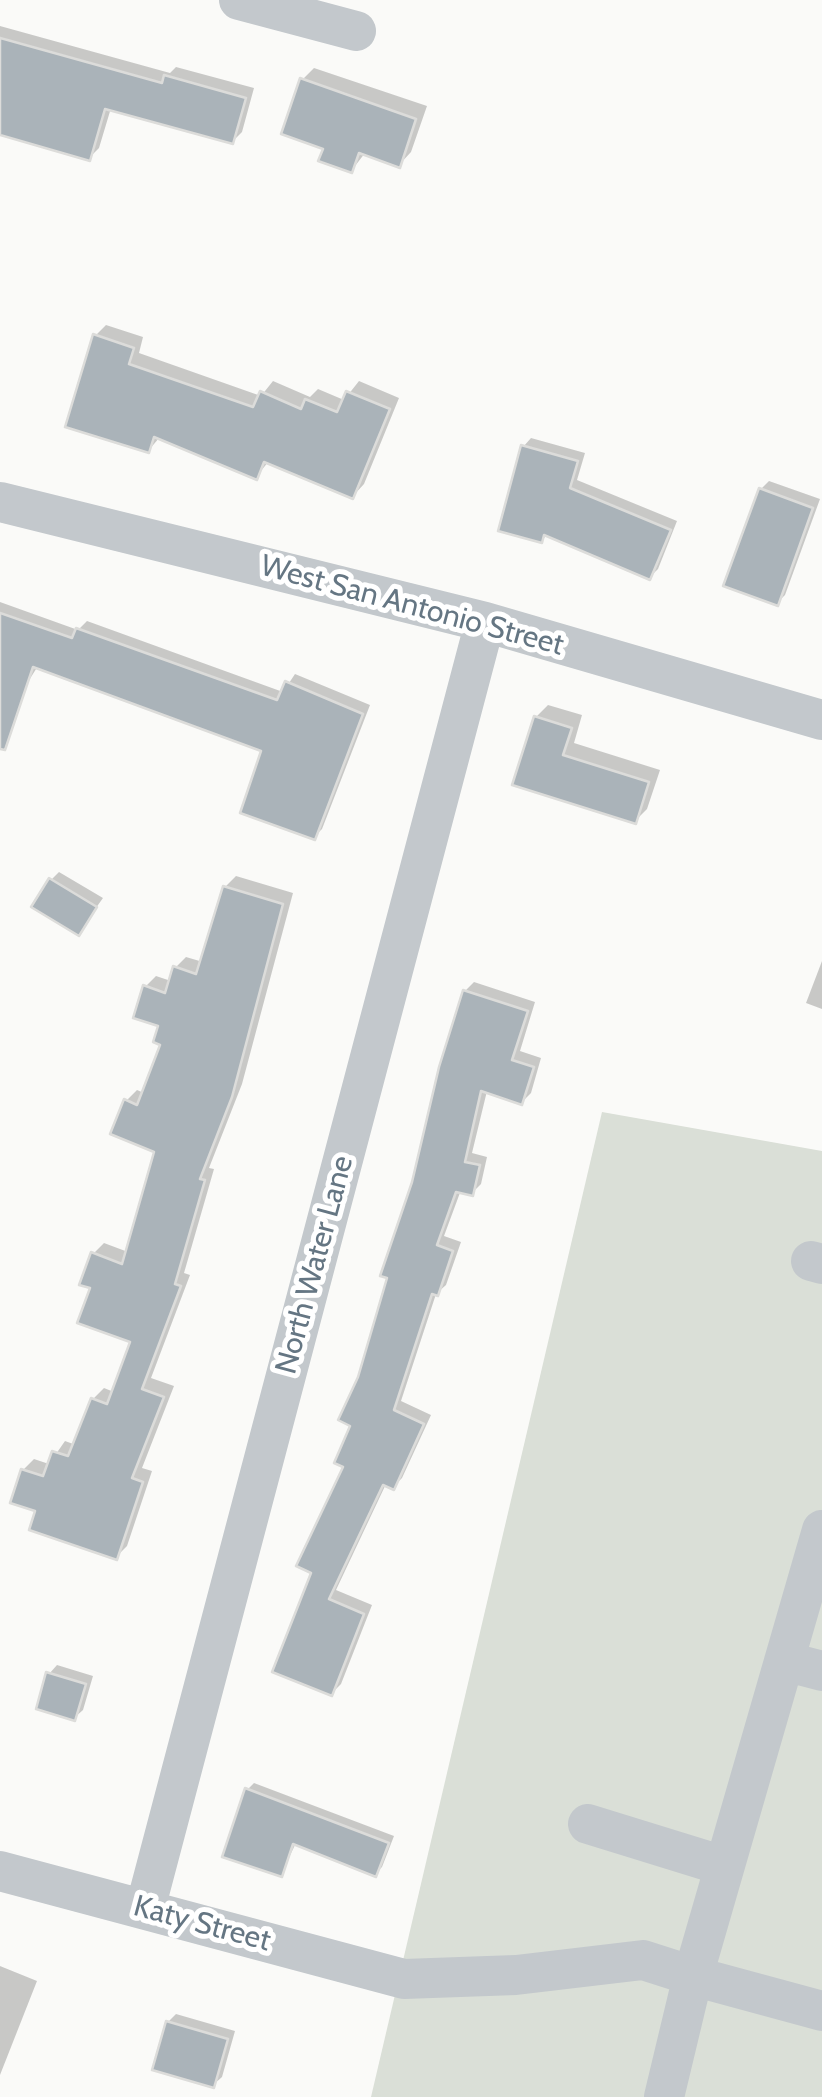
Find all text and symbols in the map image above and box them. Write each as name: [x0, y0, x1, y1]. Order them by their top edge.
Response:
street label: West San Antonio Street: [257, 548, 567, 664]
street label: North Water Lane: [269, 1152, 361, 1378]
street label: Katy Street: [130, 1888, 274, 1960]

